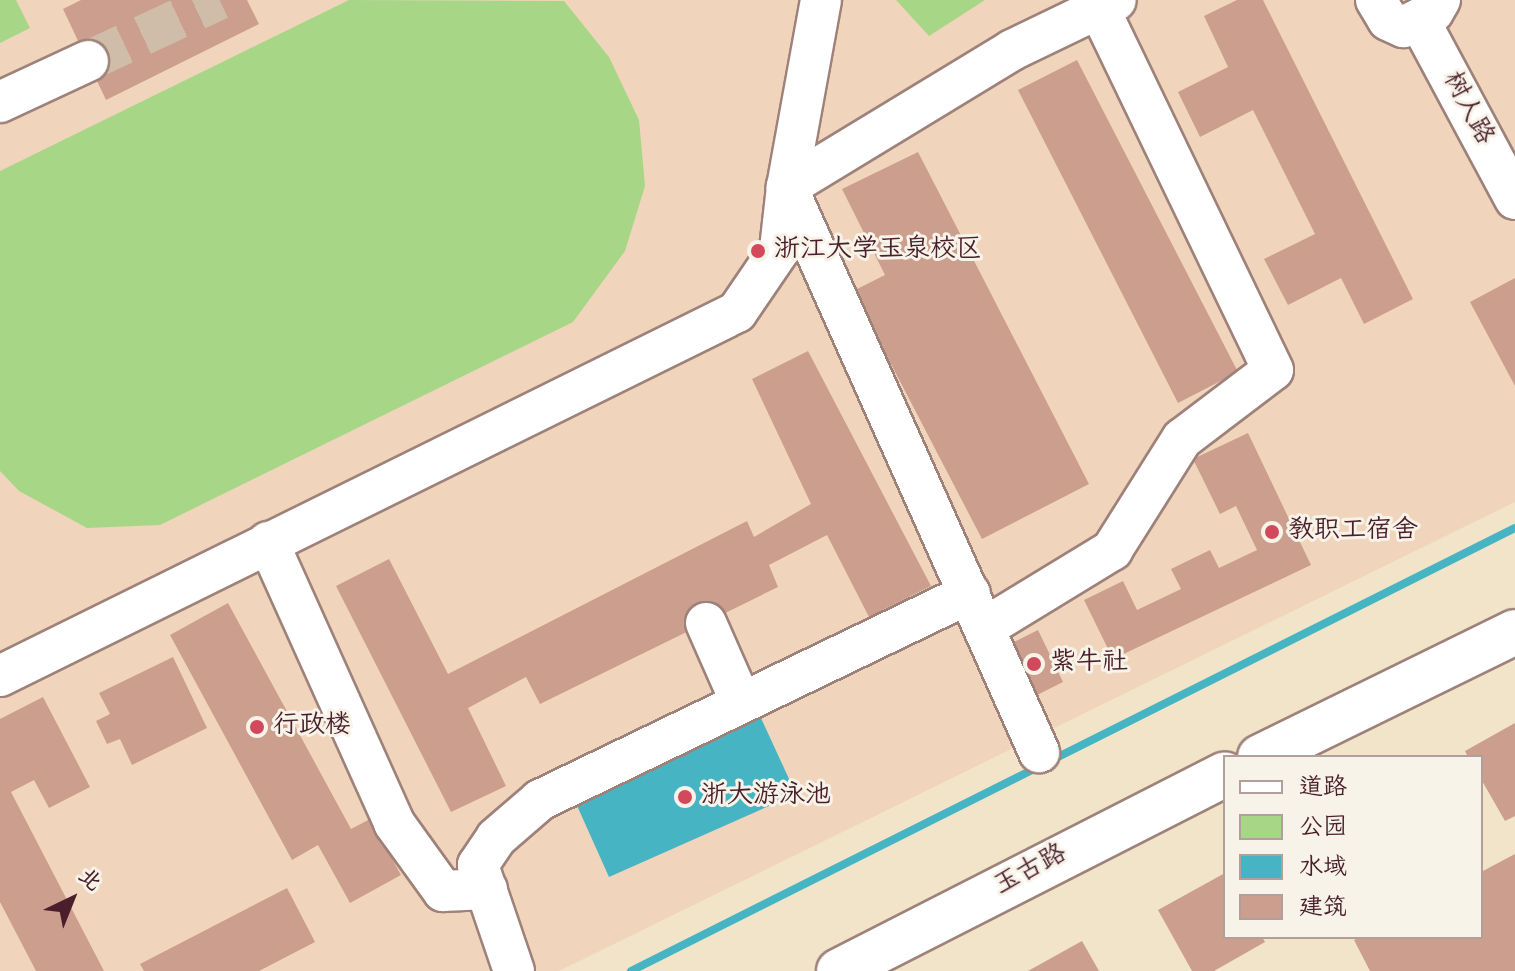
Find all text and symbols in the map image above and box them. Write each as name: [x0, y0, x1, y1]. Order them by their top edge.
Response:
street label: 树人路: [1435, 67, 1499, 151]
place label: 浙江大学玉泉校区: [774, 235, 982, 267]
marker: 浙江大学玉泉校区: [749, 242, 767, 260]
place label: 教职工宿舍: [1288, 516, 1418, 548]
marker: 教职工宿舍: [1263, 523, 1281, 541]
place label: 紫牛社: [1050, 648, 1128, 680]
marker: 紫牛社: [1025, 655, 1043, 673]
place label: 行政楼: [273, 711, 351, 743]
marker: 行政楼: [248, 718, 266, 736]
legend: [1223, 755, 1483, 939]
text: 道路: [1299, 772, 1347, 806]
place label: 浙大游泳池: [701, 781, 831, 813]
marker: 浙大游泳池: [676, 788, 694, 806]
text: 公园: [1299, 812, 1347, 846]
street label: 玉古路: [989, 839, 1073, 903]
text: 水域: [1299, 852, 1347, 886]
north arrow: [32, 859, 112, 939]
text: 北: [70, 862, 107, 900]
text: 建筑: [1299, 892, 1347, 926]

